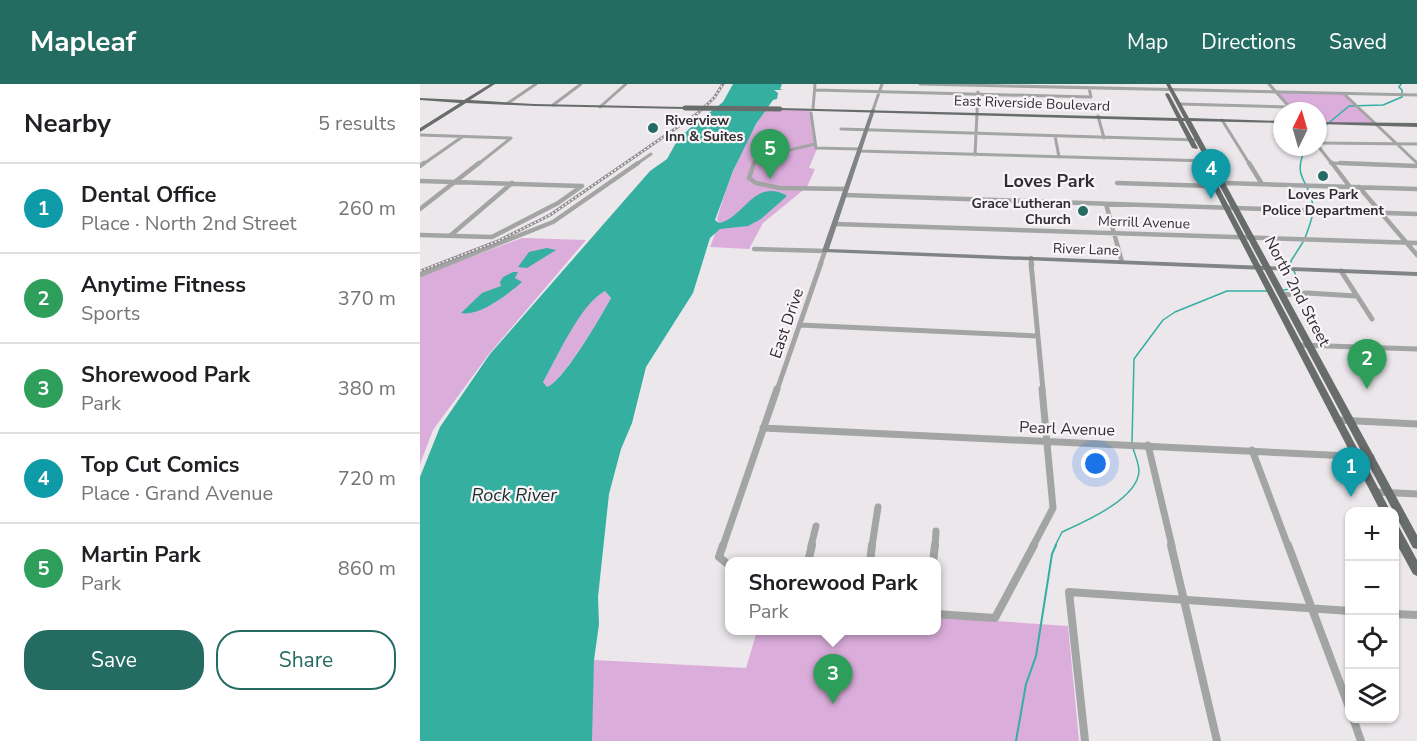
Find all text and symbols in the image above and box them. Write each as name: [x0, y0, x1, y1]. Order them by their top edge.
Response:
text: Mapleaf: [30, 23, 136, 61]
text: Map: [1127, 28, 1168, 56]
text: Directions: [1201, 28, 1296, 56]
text: Saved: [1329, 28, 1387, 56]
street label: East Riverside Boulevard: [954, 91, 1110, 116]
north arrow: [1273, 102, 1327, 156]
text: Nearby: [24, 106, 111, 141]
text: 5 results: [318, 110, 396, 137]
place label: Riverview Inn & Suites: [665, 111, 743, 146]
marker: Riverview Inn & Suites: [646, 121, 660, 135]
pin: 5: [750, 130, 790, 179]
pin: 4: [1192, 150, 1230, 199]
district label: Loves Park: [1004, 169, 1095, 193]
marker: Loves Park Police Department: [1316, 169, 1330, 183]
text: Dental Office: [81, 180, 216, 210]
place label: Loves Park Police Department: [1262, 185, 1384, 220]
place label: Grace Lutheran Church: [972, 194, 1071, 229]
text: 1: [38, 195, 50, 222]
text: 260 m: [338, 195, 396, 222]
marker: Grace Lutheran Church: [1076, 204, 1090, 218]
text: Place · North 2nd Street: [81, 210, 297, 237]
street label: Merrill Avenue: [1098, 211, 1190, 234]
street label: North 2nd Street: [1259, 233, 1336, 351]
street label: River Lane: [1053, 239, 1119, 260]
text: Anytime Fitness: [81, 270, 246, 300]
text: 2: [38, 285, 50, 312]
text: 370 m: [338, 285, 396, 312]
street label: East Drive: [765, 285, 809, 361]
text: Sports: [81, 300, 140, 327]
pin: 2: [1348, 340, 1386, 389]
text: Shorewood Park: [81, 360, 250, 390]
text: 3: [38, 375, 50, 402]
text: 380 m: [338, 375, 396, 402]
text: Park: [81, 390, 121, 417]
street label: Pearl Avenue: [1019, 416, 1115, 442]
pin: 1: [1332, 448, 1370, 497]
your location: [1081, 449, 1110, 478]
text: Top Cut Comics: [81, 450, 239, 480]
text: 4: [38, 465, 50, 492]
text: 720 m: [338, 465, 396, 492]
text: Place · Grand Avenue: [81, 480, 273, 507]
water label: Rock River: [471, 483, 557, 507]
map controls: [1345, 507, 1399, 723]
button: +: [1345, 507, 1399, 561]
text: Martin Park: [81, 540, 201, 570]
text: 5: [38, 555, 50, 582]
text: 860 m: [338, 555, 396, 582]
popup: [725, 557, 941, 635]
button: −: [1345, 561, 1399, 615]
text: Shorewood Park: [749, 568, 917, 598]
text: Park: [81, 570, 121, 597]
text: Park: [749, 598, 788, 625]
button: locate: [1345, 615, 1399, 669]
button: Save: [24, 630, 204, 690]
button: Share: [216, 630, 396, 690]
pin: 3: [814, 654, 852, 704]
button: layers: [1345, 669, 1399, 723]

